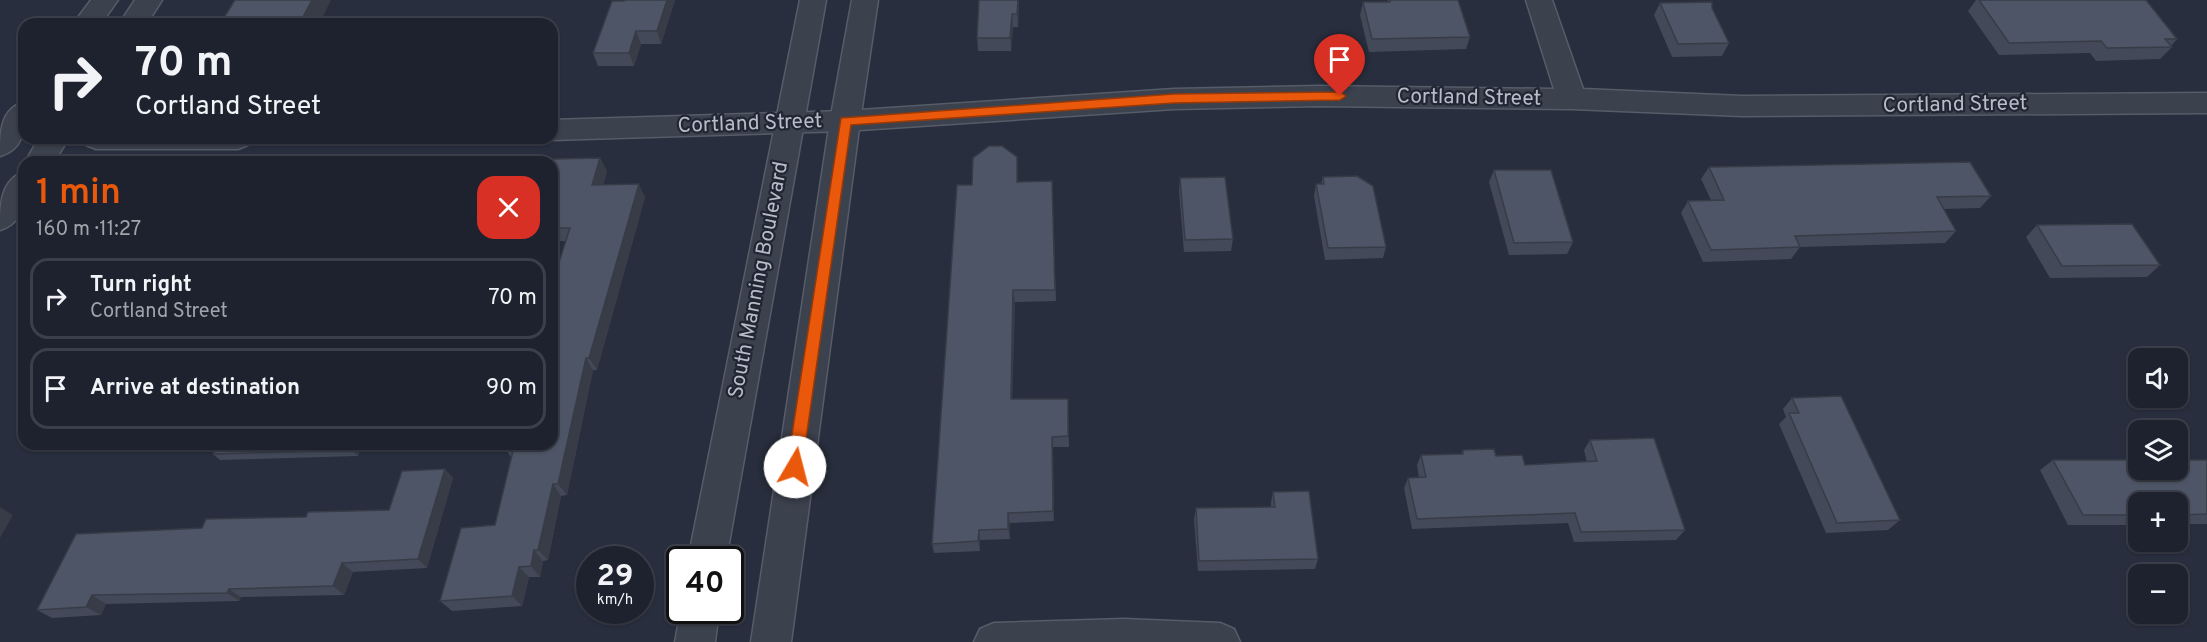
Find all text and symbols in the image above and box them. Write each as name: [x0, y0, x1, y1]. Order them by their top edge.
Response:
pin: [1314, 34, 1365, 96]
text: 70 m: [135, 38, 233, 91]
icon: right: [36, 42, 114, 120]
icon: arrive: [1323, 43, 1356, 76]
street label: Cortland Street: [1396, 83, 1542, 113]
text: Cortland Street: [135, 90, 321, 124]
street label: Cortland Street: [1882, 90, 2028, 120]
street label: Cortland Street: [677, 108, 823, 140]
street label: South Manning Boulevard: [723, 159, 795, 401]
text: 1 min: [36, 171, 121, 217]
button: close: [477, 176, 540, 239]
text: 160 m · 11:27: [36, 217, 141, 243]
text: Turn right: [90, 272, 192, 299]
icon: right: [39, 282, 72, 315]
text: 70 m: [488, 285, 537, 312]
text: Cortland Street: [90, 299, 228, 325]
map controls: [2128, 348, 2188, 624]
button: sound: [2128, 348, 2188, 408]
icon: arrive: [39, 372, 72, 405]
text: Arrive at destination: [90, 375, 300, 402]
text: 90 m: [486, 375, 537, 402]
button: layers: [2128, 420, 2188, 480]
position arrow: [763, 435, 827, 499]
button: +: [2128, 492, 2188, 552]
speed limit sign: 40: [666, 546, 744, 624]
text: 29: [597, 559, 633, 596]
button: −: [2128, 564, 2188, 624]
text: km/h: [597, 591, 633, 610]

